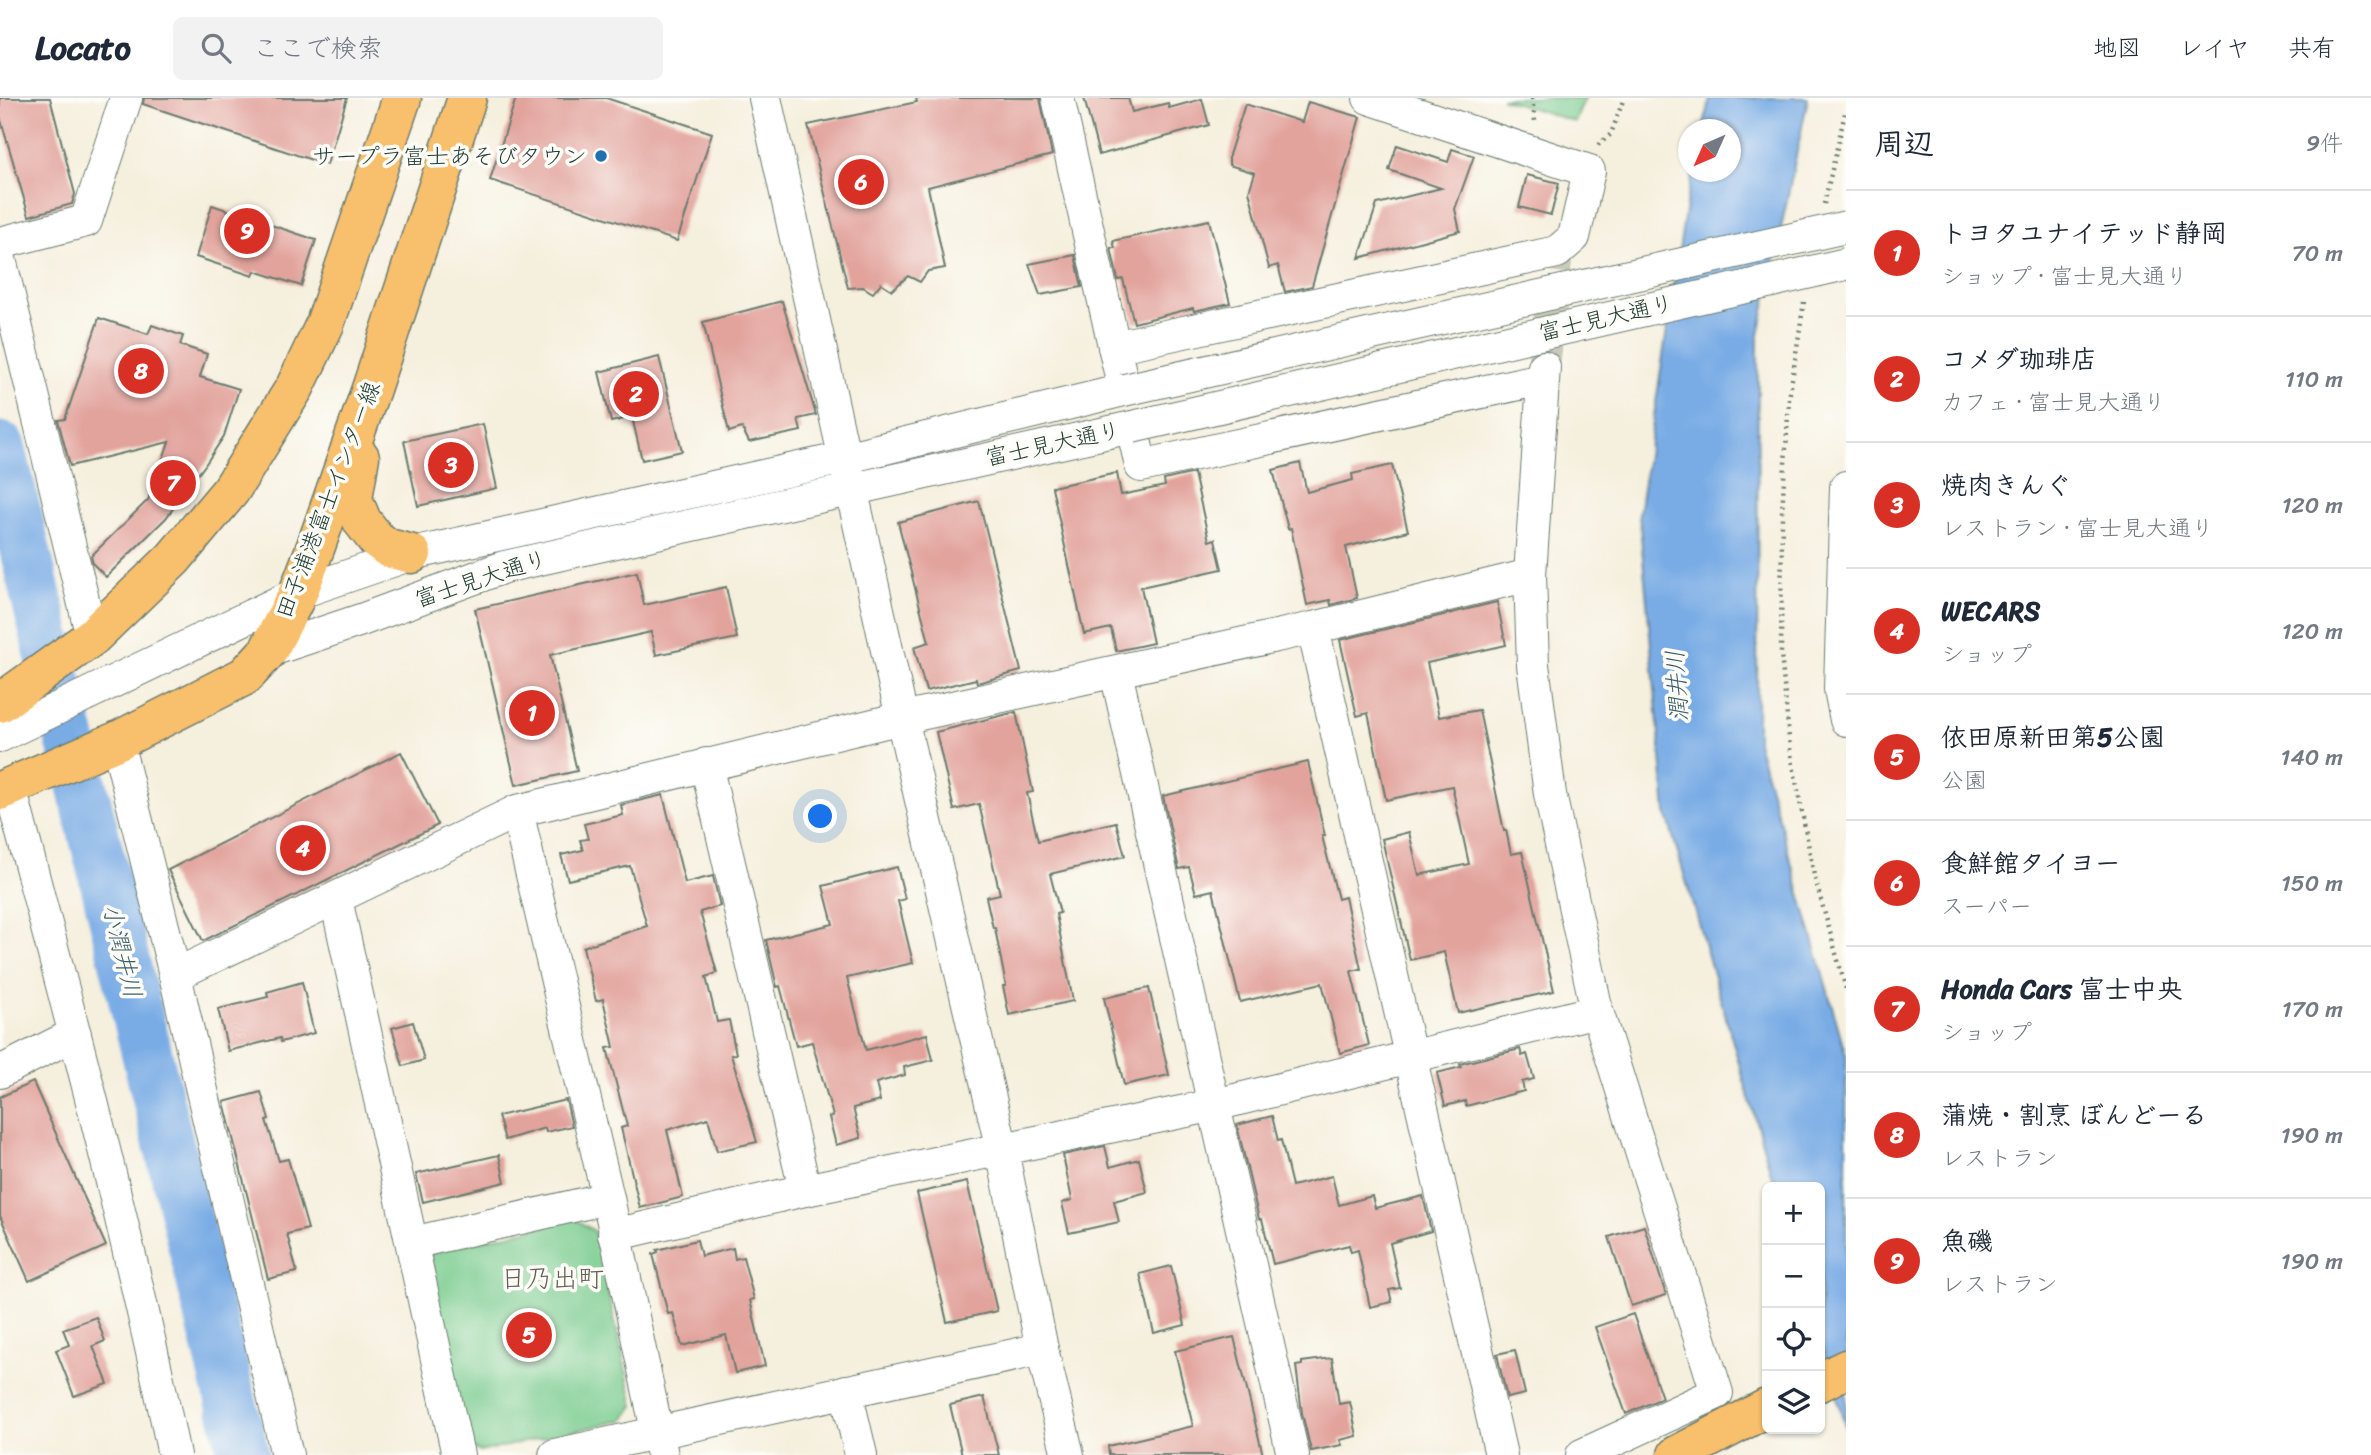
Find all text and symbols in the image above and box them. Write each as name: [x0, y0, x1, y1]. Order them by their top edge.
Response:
search box: [173, 17, 663, 80]
text: Locato: [35, 19, 131, 77]
text: ここで検索: [253, 25, 383, 71]
text: 地図: [2093, 27, 2141, 69]
text: レイヤ: [2179, 27, 2250, 69]
text: 共有: [2288, 27, 2336, 69]
icon: search: [197, 29, 235, 67]
text: 周辺: [1874, 117, 1934, 171]
north arrow: [1678, 119, 1741, 182]
text: 9件: [2306, 123, 2343, 164]
place label: サープラ富士あそびタウン: [312, 136, 587, 177]
marker: サープラ富士あそびタウン: [593, 148, 609, 164]
pin: 6: [838, 156, 884, 208]
pin: 9: [224, 205, 270, 257]
text: トヨタユナイテッド静岡: [1941, 210, 2227, 256]
text: 1: [1892, 233, 1902, 274]
text: 70 m: [2292, 233, 2343, 274]
text: ショップ · 富士見大通り: [1941, 256, 2188, 297]
street label: 富士見大通り: [1534, 283, 1678, 353]
text: コメダ珈琲店: [1941, 336, 2097, 382]
pin: 8: [118, 345, 164, 397]
text: 2: [1890, 359, 1904, 400]
text: 110 m: [2285, 359, 2343, 400]
pin: 2: [613, 368, 659, 420]
street label: 田子浦港富士インター線: [264, 375, 392, 625]
text: カフェ · 富士見大通り: [1941, 382, 2166, 423]
street label: 富士見大通り: [981, 410, 1125, 478]
pin: 3: [428, 439, 474, 491]
pin: 7: [150, 457, 196, 509]
text: 焼肉きんぐ: [1941, 462, 2071, 508]
text: 3: [1891, 485, 1903, 526]
text: 120 m: [2282, 485, 2343, 526]
text: レストラン · 富士見大通り: [1941, 508, 2214, 549]
street label: 富士見大通り: [409, 538, 553, 620]
text: WECARS: [1941, 588, 2040, 634]
text: 4: [1890, 611, 1904, 652]
text: 120 m: [2282, 611, 2343, 652]
text: ショップ: [1941, 634, 2032, 675]
water label: 潤井川: [1654, 649, 1700, 723]
pin: 1: [509, 687, 555, 739]
text: 依田原新田第5公園: [1941, 714, 2165, 760]
text: 5: [1890, 737, 1904, 778]
text: 140 m: [2281, 737, 2343, 778]
text: 公園: [1941, 760, 1987, 801]
your location: [803, 799, 837, 833]
pin: 4: [280, 822, 326, 874]
text: 食鮮館タイヨー: [1941, 840, 2120, 886]
text: 6: [1890, 863, 1904, 904]
text: 150 m: [2281, 863, 2343, 904]
text: スーパー: [1941, 886, 2032, 927]
water label: 小潤井川: [90, 899, 154, 1003]
text: Honda Cars 富士中央: [1941, 966, 2183, 1012]
text: 7: [1890, 989, 1904, 1030]
text: 170 m: [2282, 989, 2343, 1030]
text: ショップ: [1941, 1012, 2032, 1053]
text: 蒲焼・割烹 ぼんどーる: [1941, 1092, 2208, 1138]
text: 8: [1890, 1115, 1904, 1156]
text: 190 m: [2281, 1115, 2343, 1156]
text: レストラン: [1941, 1138, 2058, 1179]
map controls: [1762, 1182, 1825, 1434]
button: +: [1762, 1182, 1825, 1245]
text: 魚磯: [1941, 1218, 1993, 1264]
text: 9: [1890, 1241, 1904, 1282]
text: 190 m: [2281, 1241, 2343, 1282]
button: −: [1762, 1245, 1825, 1308]
district label: 日乃出町: [500, 1255, 604, 1301]
text: レストラン: [1941, 1264, 2058, 1305]
button: locate: [1762, 1308, 1825, 1371]
pin: 5: [506, 1309, 552, 1361]
button: layers: [1762, 1371, 1825, 1434]

